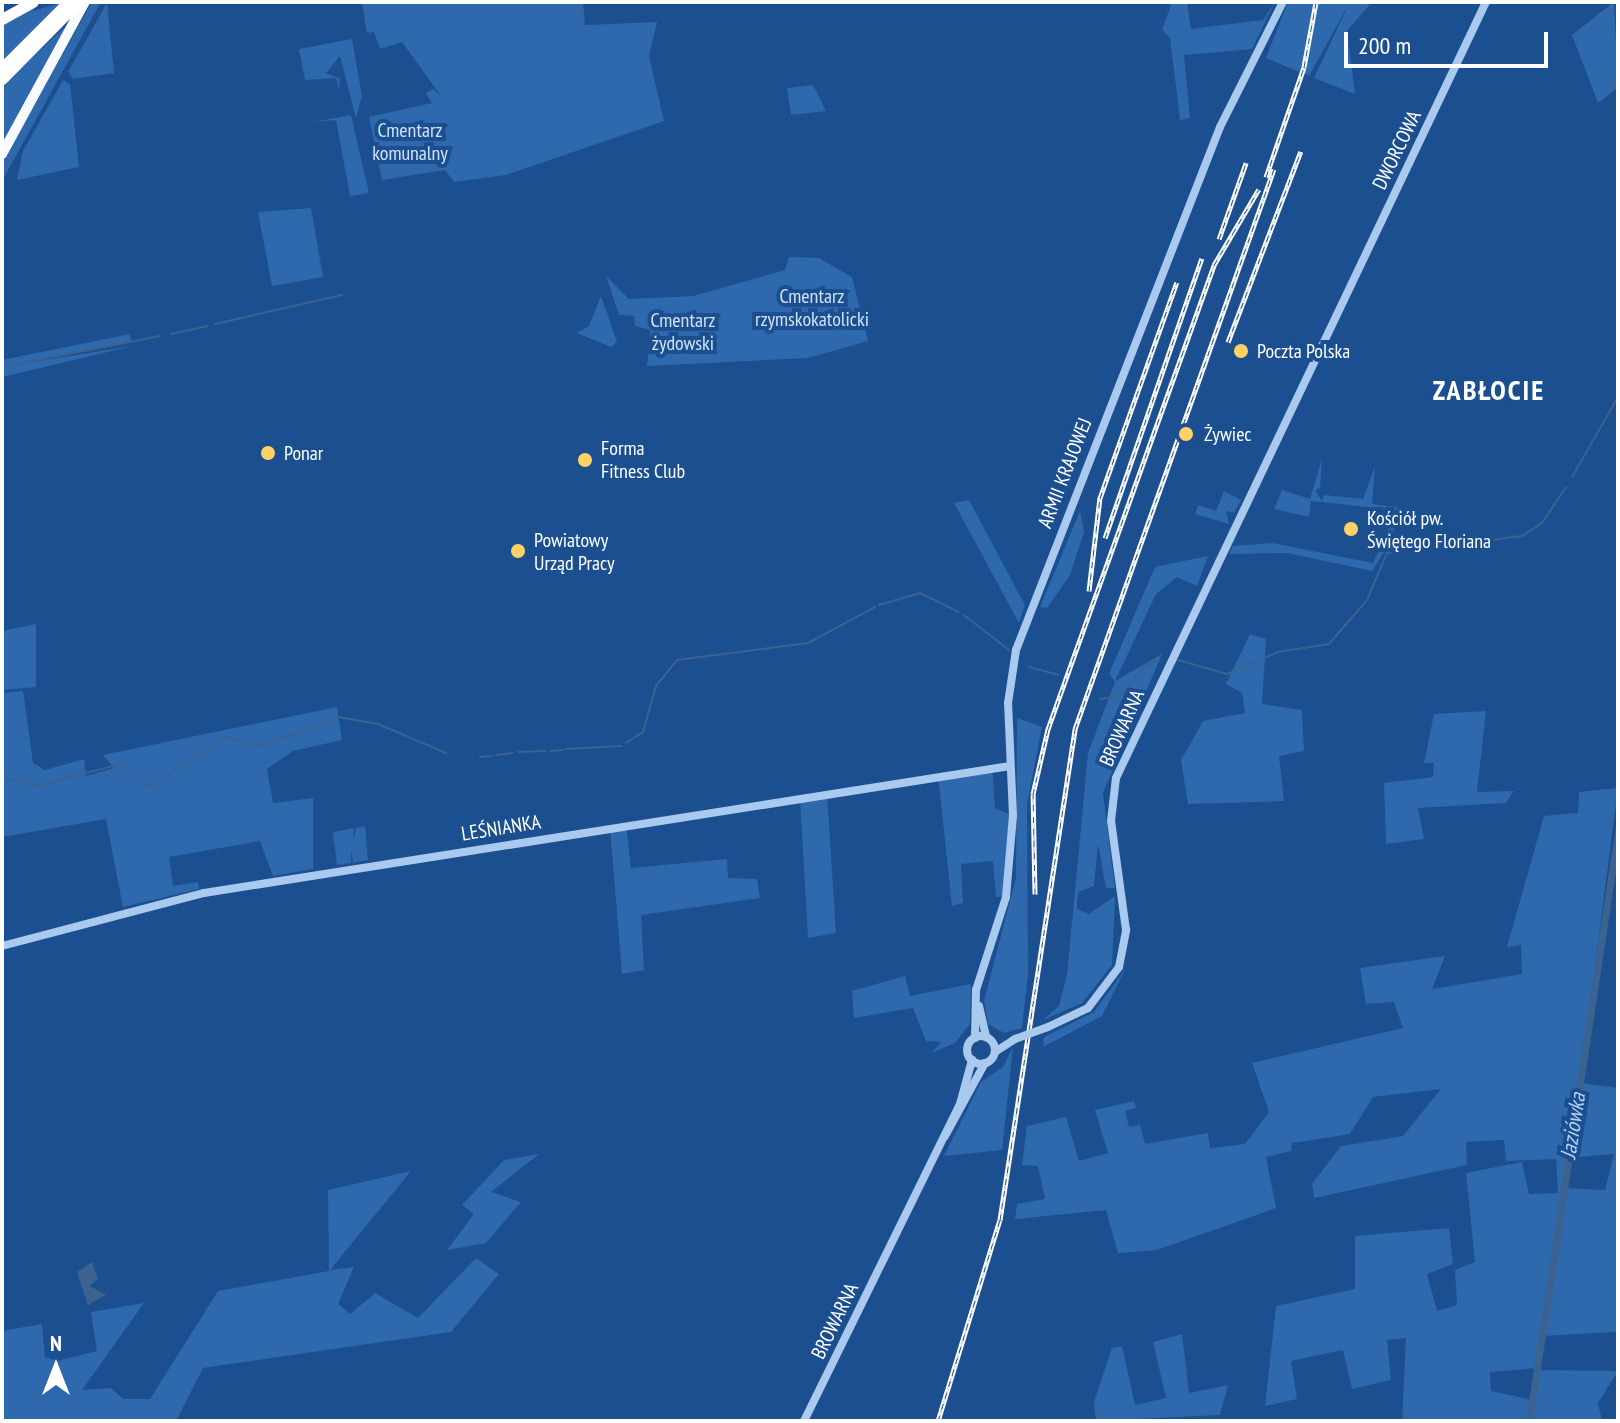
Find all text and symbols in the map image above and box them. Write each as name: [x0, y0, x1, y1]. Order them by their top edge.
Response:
scale bar: [1348, 16, 1552, 66]
text: 200 m: [1358, 30, 1411, 61]
street label: DWORCOWA: [1368, 107, 1426, 193]
park label: Cmentarz komunalny: [372, 119, 448, 166]
park label: Cmentarz rzymskokatolicki: [755, 284, 869, 331]
park label: Cmentarz żydowski: [650, 308, 716, 355]
place label: Poczta Polska: [1257, 339, 1350, 363]
marker: Poczta Polska: [1232, 342, 1250, 360]
district label: ZABŁOCIE: [1433, 373, 1545, 407]
street label: ARMII KRAJOWEJ: [1033, 414, 1097, 532]
place label: Żywiec: [1204, 422, 1251, 446]
marker: Żywiec: [1175, 423, 1197, 445]
place label: Forma Fitness Club: [601, 436, 685, 483]
place label: Ponar: [284, 441, 323, 465]
marker: Ponar: [259, 444, 277, 462]
marker: Forma Fitness Club: [576, 451, 594, 469]
place label: Kościół pw. Świętego Floriana: [1367, 506, 1491, 553]
marker: Kościół pw. Świętego Floriana: [1342, 520, 1360, 538]
place label: Powiatowy Urząd Pracy: [534, 528, 614, 575]
marker: Powiatowy Urząd Pracy: [509, 542, 527, 560]
street label: BROWARNA: [1094, 686, 1150, 770]
street label: LEŚNIANKA: [460, 810, 542, 846]
water label: Jaziówka: [1555, 1091, 1591, 1161]
street label: BROWARNA: [806, 1279, 864, 1363]
north arrow: [16, 1327, 96, 1407]
text: N: [50, 1329, 62, 1357]

